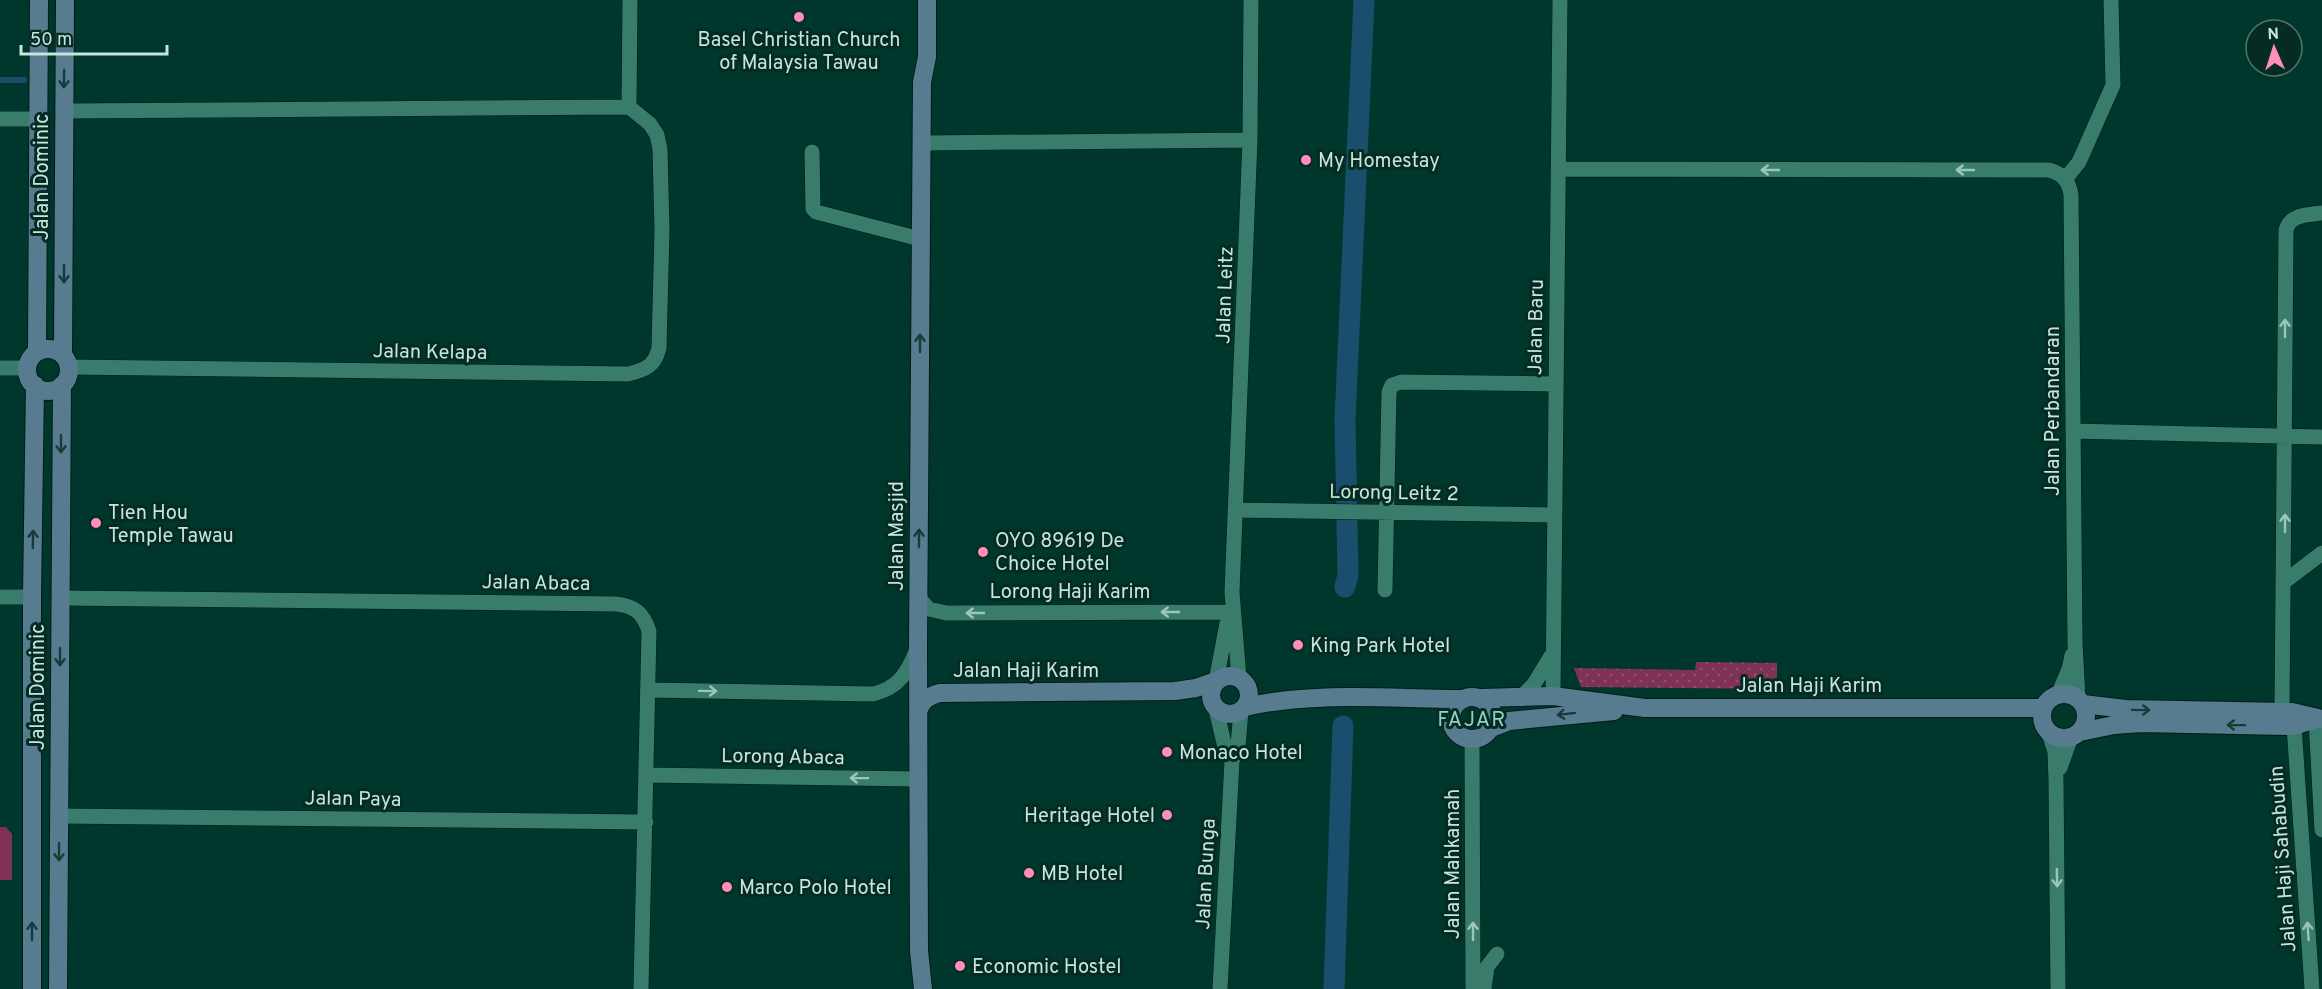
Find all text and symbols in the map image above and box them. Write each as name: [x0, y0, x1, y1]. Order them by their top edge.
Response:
marker: Basel Christian Church of Malaysia Tawau: [792, 10, 806, 24]
scale bar: [21, 18, 166, 56]
north arrow: [2244, 18, 2304, 78]
text: N: [2267, 25, 2280, 45]
place label: Basel Christian Church of Malaysia Tawau: [697, 28, 901, 77]
text: 50 m: [30, 29, 72, 52]
one-way arrow: [59, 69, 70, 89]
street label: Jalan Dominic: [30, 114, 56, 240]
place label: My Homestay: [1318, 149, 1440, 175]
marker: My Homestay: [1299, 153, 1313, 167]
one-way arrow: [1760, 164, 1780, 175]
one-way arrow: [1955, 164, 1975, 176]
street label: Jalan Leitz: [1211, 246, 1241, 344]
one-way arrow: [58, 264, 70, 284]
street label: Jalan Baru: [1523, 279, 1551, 375]
one-way arrow: [2279, 319, 2291, 339]
street label: Jalan Perbandaran: [2041, 326, 2067, 496]
one-way arrow: [914, 334, 926, 354]
street label: Jalan Kelapa: [372, 339, 488, 367]
one-way arrow: [56, 433, 67, 453]
street label: Lorong Leitz 2: [1329, 480, 1459, 508]
street label: Jalan Masjid: [885, 481, 911, 591]
place label: Tien Hou Temple Tawau: [108, 501, 234, 550]
one-way arrow: [2279, 514, 2290, 534]
marker: Tien Hou Temple Tawau: [89, 516, 103, 530]
one-way arrow: [913, 529, 925, 549]
place label: OYO 89619 De Choice Hotel: [995, 529, 1124, 578]
one-way arrow: [27, 530, 39, 549]
marker: OYO 89619 De Choice Hotel: [976, 545, 990, 559]
street label: Jalan Abaca: [481, 570, 591, 598]
street label: Lorong Haji Karim: [990, 580, 1150, 606]
one-way arrow: [1161, 606, 1181, 618]
one-way arrow: [966, 607, 986, 619]
street label: Jalan Dominic: [26, 624, 52, 750]
place label: King Park Hotel: [1310, 634, 1450, 660]
marker: King Park Hotel: [1291, 638, 1305, 652]
one-way arrow: [54, 646, 66, 666]
street label: Jalan Haji Karim: [953, 659, 1099, 685]
street label: Jalan Haji Karim: [1736, 674, 1882, 700]
one-way arrow: [697, 685, 717, 697]
one-way arrow: [2130, 704, 2150, 715]
district label: FAJAR: [1437, 707, 1507, 734]
one-way arrow: [1557, 709, 1577, 720]
one-way arrow: [2226, 719, 2246, 731]
place label: Monaco Hotel: [1179, 741, 1303, 767]
street label: Lorong Abaca: [721, 744, 845, 772]
marker: Monaco Hotel: [1160, 745, 1174, 759]
street label: Jalan Haji Sahabudin: [2264, 765, 2303, 953]
one-way arrow: [850, 772, 870, 784]
street label: Jalan Paya: [304, 786, 402, 814]
street label: Jalan Mahkamah: [1441, 789, 1467, 939]
place label: Heritage Hotel: [1024, 804, 1155, 830]
marker: Heritage Hotel: [1160, 808, 1174, 822]
street label: Jalan Bunga: [1191, 818, 1223, 930]
one-way arrow: [53, 841, 65, 861]
place label: MB Hotel: [1041, 862, 1123, 888]
marker: MB Hotel: [1022, 866, 1036, 880]
one-way arrow: [2051, 868, 2063, 888]
place label: Marco Polo Hotel: [739, 876, 892, 902]
marker: Marco Polo Hotel: [720, 880, 734, 894]
one-way arrow: [26, 921, 38, 941]
one-way arrow: [1467, 921, 1479, 941]
one-way arrow: [2302, 921, 2313, 941]
place label: Economic Hostel: [972, 955, 1121, 981]
marker: Economic Hostel: [953, 959, 967, 973]

